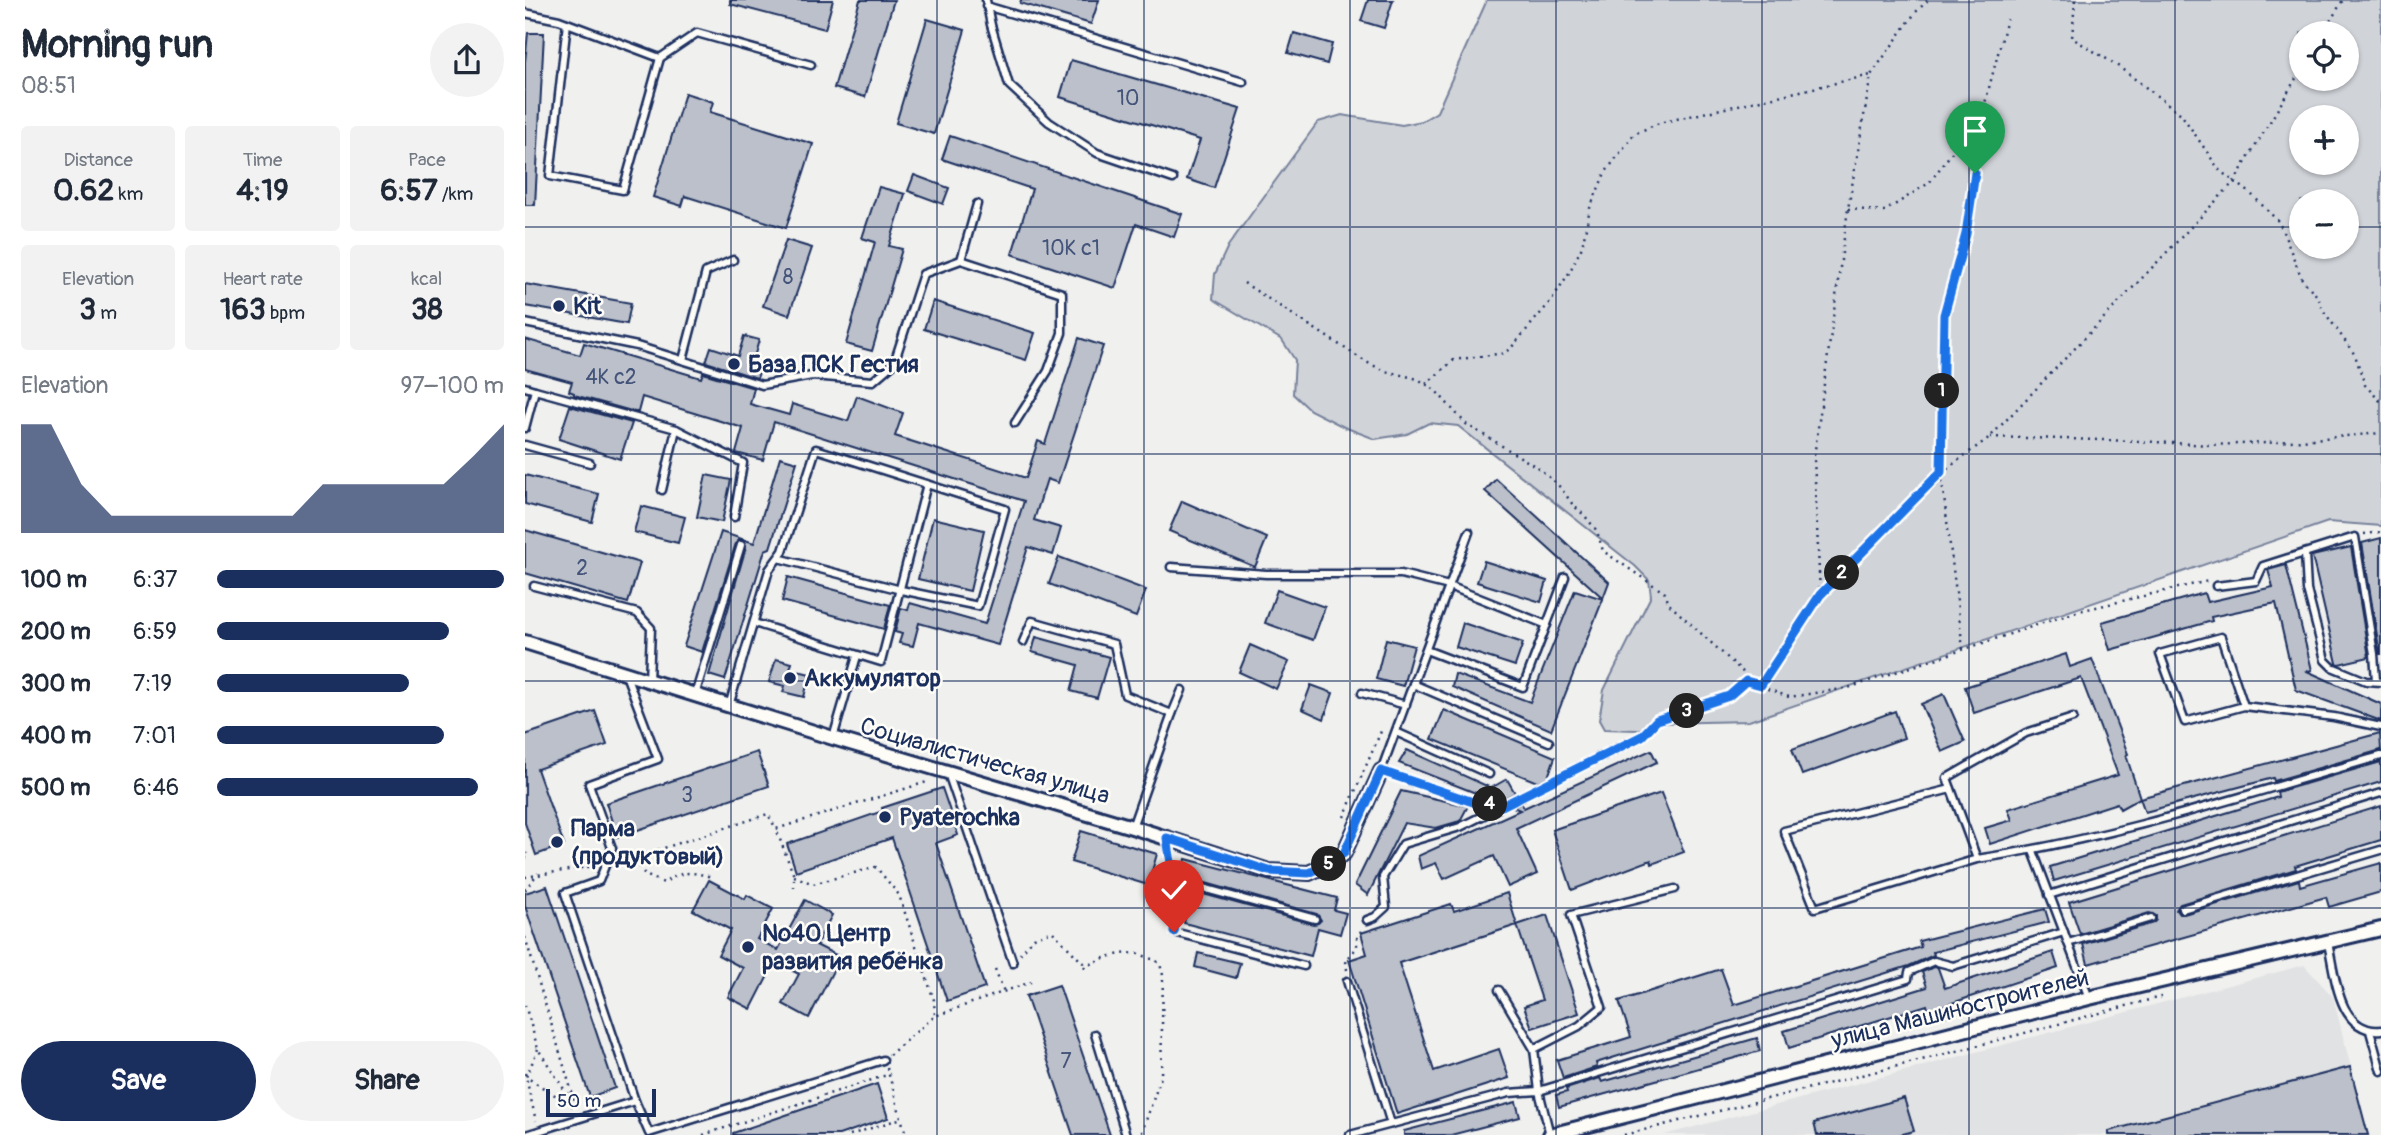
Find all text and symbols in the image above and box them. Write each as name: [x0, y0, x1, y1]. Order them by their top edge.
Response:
text: Morning run: [21, 21, 213, 69]
map controls: [2289, 21, 2359, 259]
button: locate: [2289, 21, 2359, 91]
button: share: [430, 23, 504, 97]
text: 08:51: [21, 71, 76, 100]
house number: 10: [1117, 85, 1139, 112]
pin: [1945, 101, 2005, 173]
button: +: [2289, 105, 2359, 175]
icon: arrive: [1956, 112, 1994, 150]
text: Distance: [63, 148, 133, 172]
text: Time: [243, 148, 282, 172]
text: Pace: [408, 148, 446, 172]
text: 0.62: [53, 172, 114, 209]
text: 4:19: [236, 172, 289, 209]
text: 6:57: [380, 172, 438, 209]
text: km: [114, 182, 143, 206]
text: /km: [438, 182, 474, 206]
button: −: [2289, 189, 2359, 259]
house number: 10К с1: [1042, 235, 1100, 262]
house number: 8: [783, 264, 793, 291]
text: Elevation: [62, 267, 134, 291]
text: Heart rate: [222, 267, 303, 291]
text: kcal: [411, 267, 442, 291]
text: 3: [79, 291, 96, 328]
text: 163: [220, 291, 266, 328]
text: 38: [411, 291, 443, 328]
place label: Kit: [573, 292, 603, 321]
marker: Kit: [551, 298, 567, 314]
text: m: [96, 301, 117, 325]
text: bpm: [266, 301, 305, 325]
place label: База ПСК Гестия: [748, 350, 919, 379]
marker: База ПСК Гестия: [726, 356, 742, 372]
house number: 4К с2: [585, 364, 637, 391]
text: Elevation: [21, 371, 109, 400]
text: 97–100 m: [401, 371, 504, 400]
pin: 1: [1925, 374, 1959, 408]
text: 1: [1938, 378, 1945, 402]
house number: 2: [576, 555, 588, 582]
pin: 2: [1825, 556, 1859, 590]
text: 2: [1836, 560, 1847, 584]
text: 100 m: [21, 565, 87, 594]
text: 6:37: [133, 565, 178, 594]
text: 200 m: [21, 617, 91, 646]
text: 6:59: [133, 617, 177, 646]
place label: Аккумулятор: [804, 664, 941, 693]
text: 300 m: [21, 669, 91, 698]
text: 7:19: [133, 669, 172, 698]
marker: Аккумулятор: [782, 670, 798, 686]
pin: 3: [1669, 694, 1705, 728]
text: 3: [1681, 698, 1692, 722]
street label: Социалистическая улица: [857, 711, 1113, 811]
text: 400 m: [21, 721, 91, 750]
text: 7:01: [133, 721, 176, 750]
text: 500 m: [21, 773, 90, 802]
text: 6:46: [133, 773, 179, 802]
house number: 3: [681, 782, 693, 809]
pin: 4: [1473, 786, 1507, 822]
text: 4: [1484, 791, 1495, 815]
place label: Pyaterochka: [899, 803, 1020, 832]
marker: Pyaterochka: [877, 809, 893, 825]
place label: Парма (продуктовый): [571, 814, 724, 871]
marker: Парма (продуктовый): [549, 834, 565, 850]
pin: 5: [1311, 846, 1347, 882]
text: 5: [1323, 851, 1334, 875]
pin: [1144, 860, 1204, 932]
icon: check: [1155, 871, 1193, 909]
place label: №40 Центр развития ребёнка: [762, 919, 943, 976]
marker: №40 Центр развития ребёнка: [740, 939, 756, 955]
street label: улица Машиностроителей: [1827, 963, 2092, 1055]
button: Save: [21, 1041, 256, 1121]
button: Share: [270, 1041, 504, 1121]
house number: 7: [1060, 1048, 1072, 1075]
scale bar: [546, 1086, 656, 1118]
text: 50 m: [557, 1089, 601, 1113]

